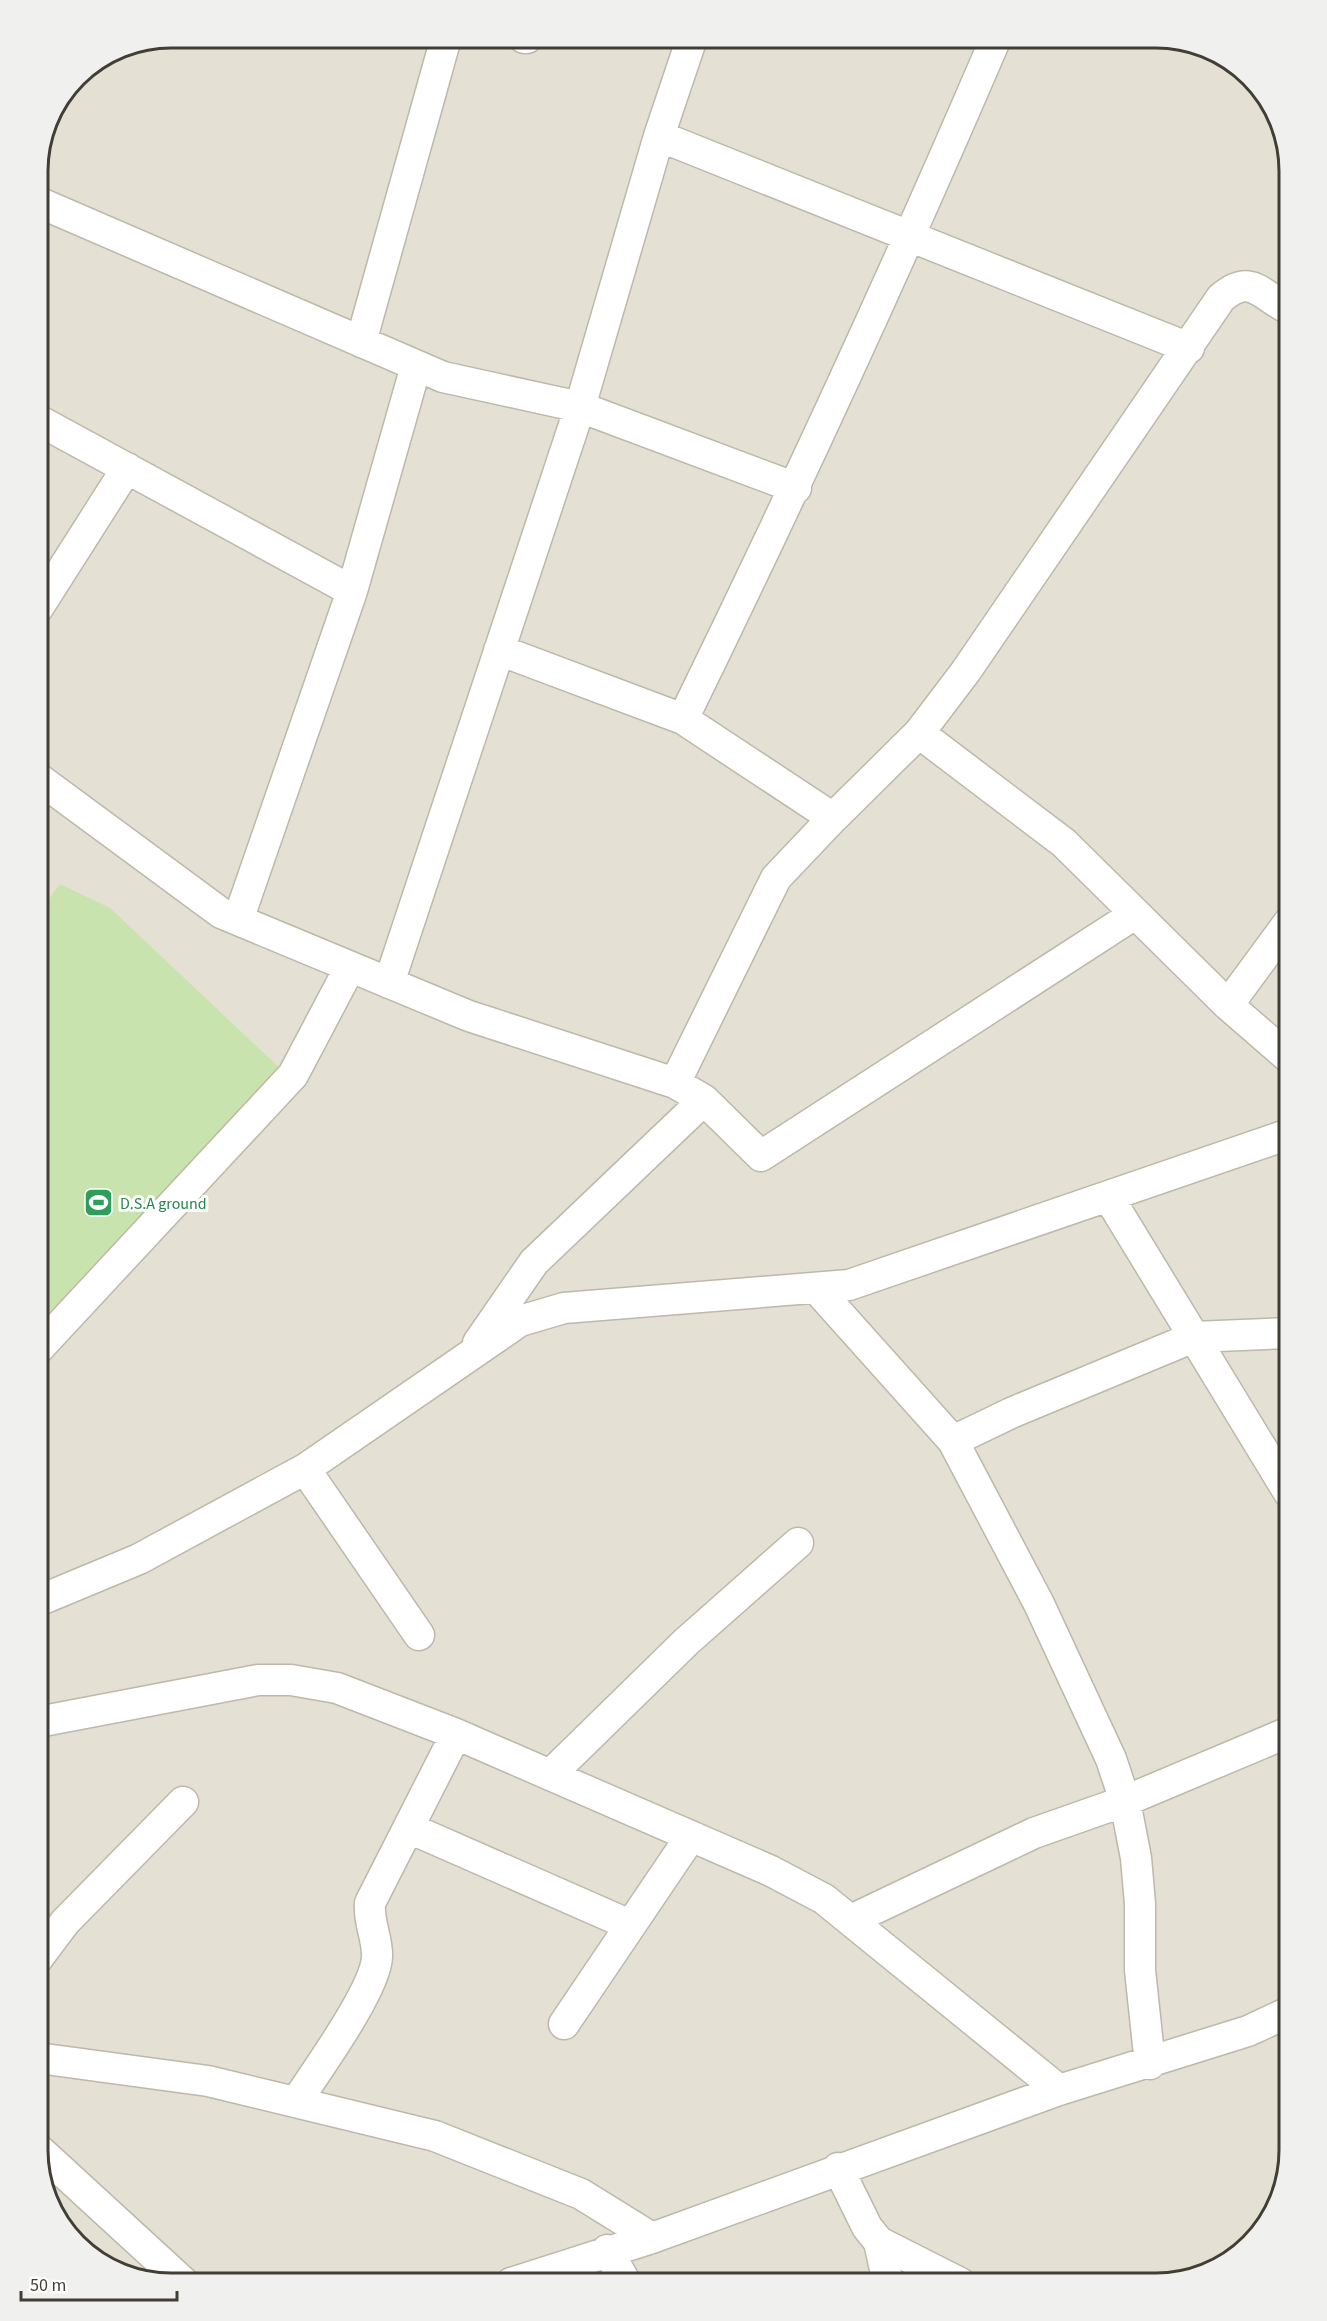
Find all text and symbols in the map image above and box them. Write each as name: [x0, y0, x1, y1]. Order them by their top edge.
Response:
sports icon: D.S.A ground: [83, 1187, 115, 1219]
place label: D.S.A ground: [120, 1193, 207, 1215]
scale bar: [21, 2264, 177, 2302]
text: 50 m: [30, 2273, 66, 2298]

